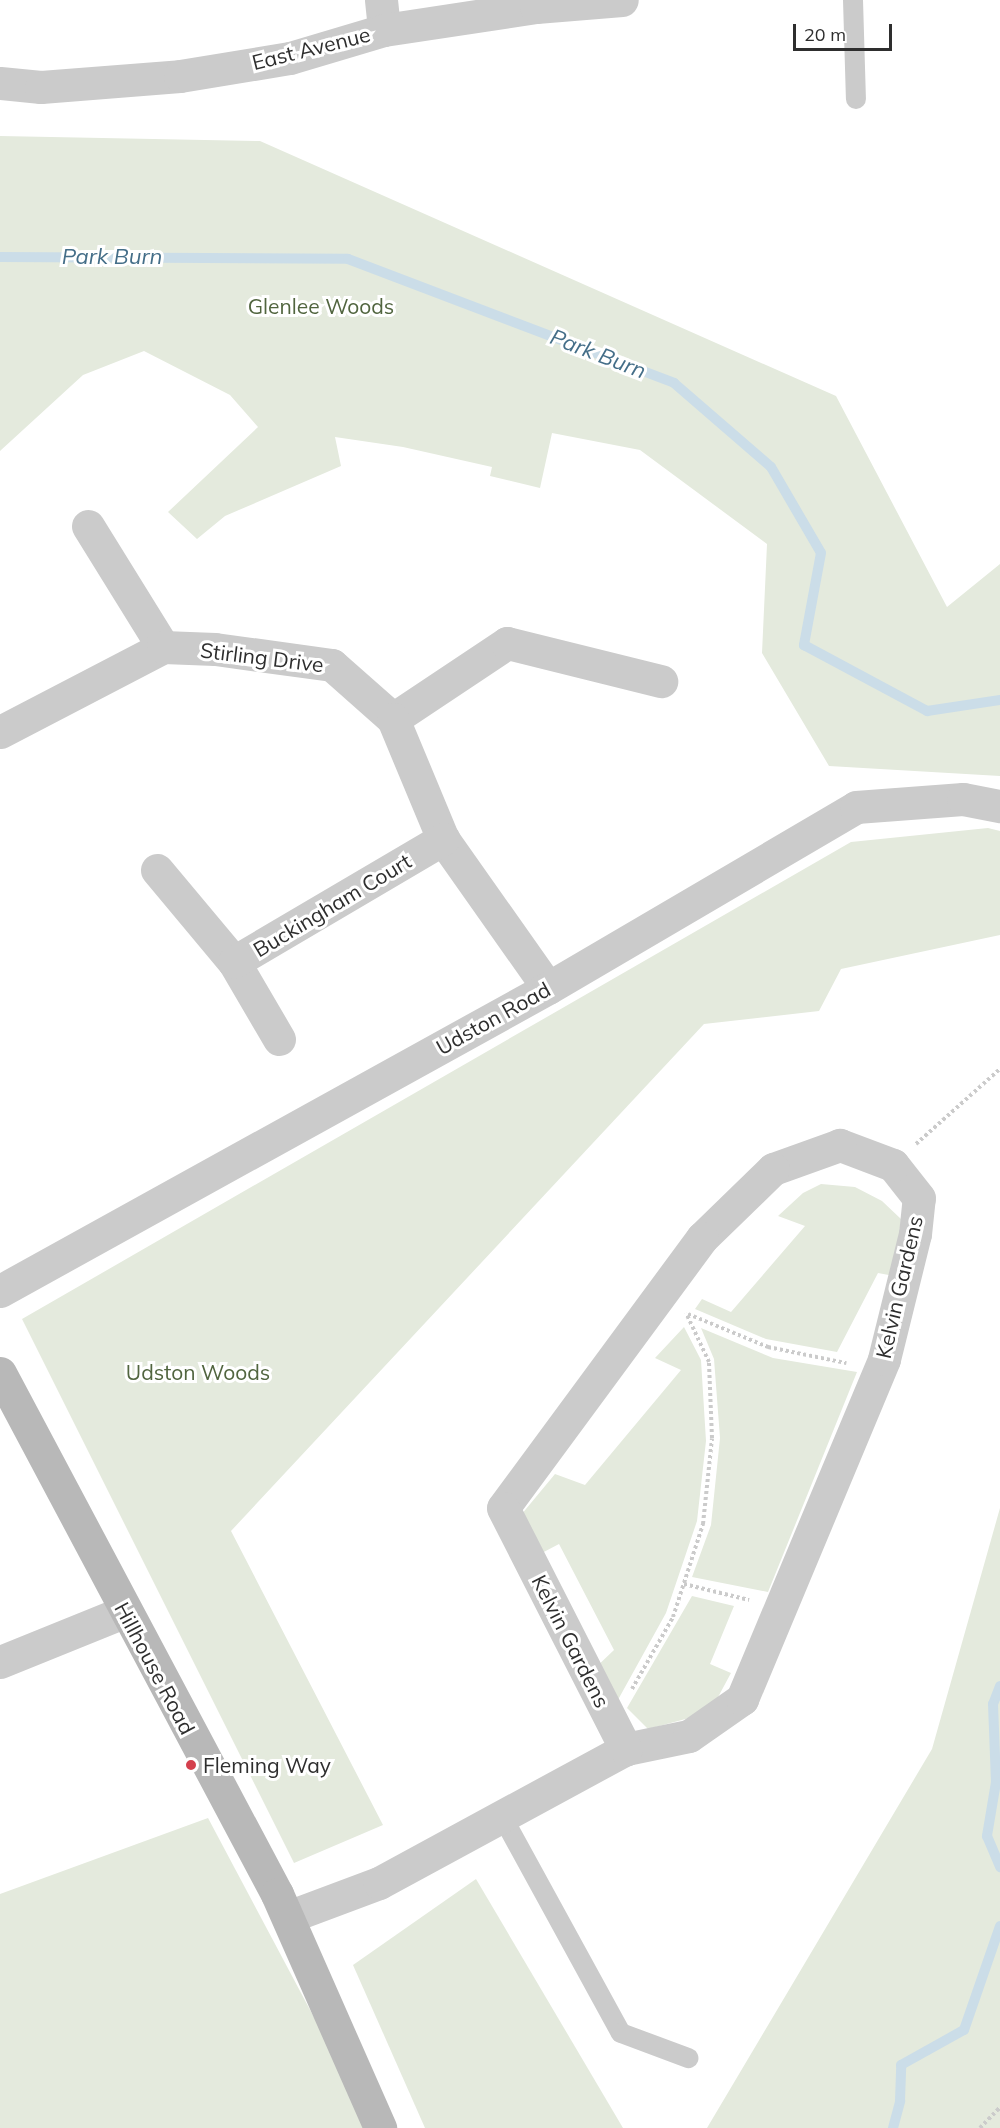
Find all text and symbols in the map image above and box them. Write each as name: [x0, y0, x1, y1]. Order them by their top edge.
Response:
scale bar: [796, 12, 895, 50]
street label: East Avenue: [249, 21, 373, 75]
text: 20 m: [804, 23, 846, 46]
water label: Park Burn: [62, 244, 162, 270]
park label: Glenlee Woods: [248, 293, 394, 319]
water label: Park Burn: [546, 324, 650, 384]
street label: Stirling Drive: [199, 637, 325, 677]
street label: Buckingham Court: [249, 848, 415, 962]
street label: Udston Road: [431, 976, 555, 1060]
street label: Kelvin Gardens: [870, 1213, 928, 1361]
park label: Udston Woods: [126, 1359, 270, 1385]
street label: Kelvin Gardens: [527, 1570, 615, 1712]
street label: Hillhouse Road: [110, 1597, 200, 1739]
place label: Fleming Way: [203, 1752, 331, 1778]
marker: Fleming Way: [184, 1758, 198, 1772]

